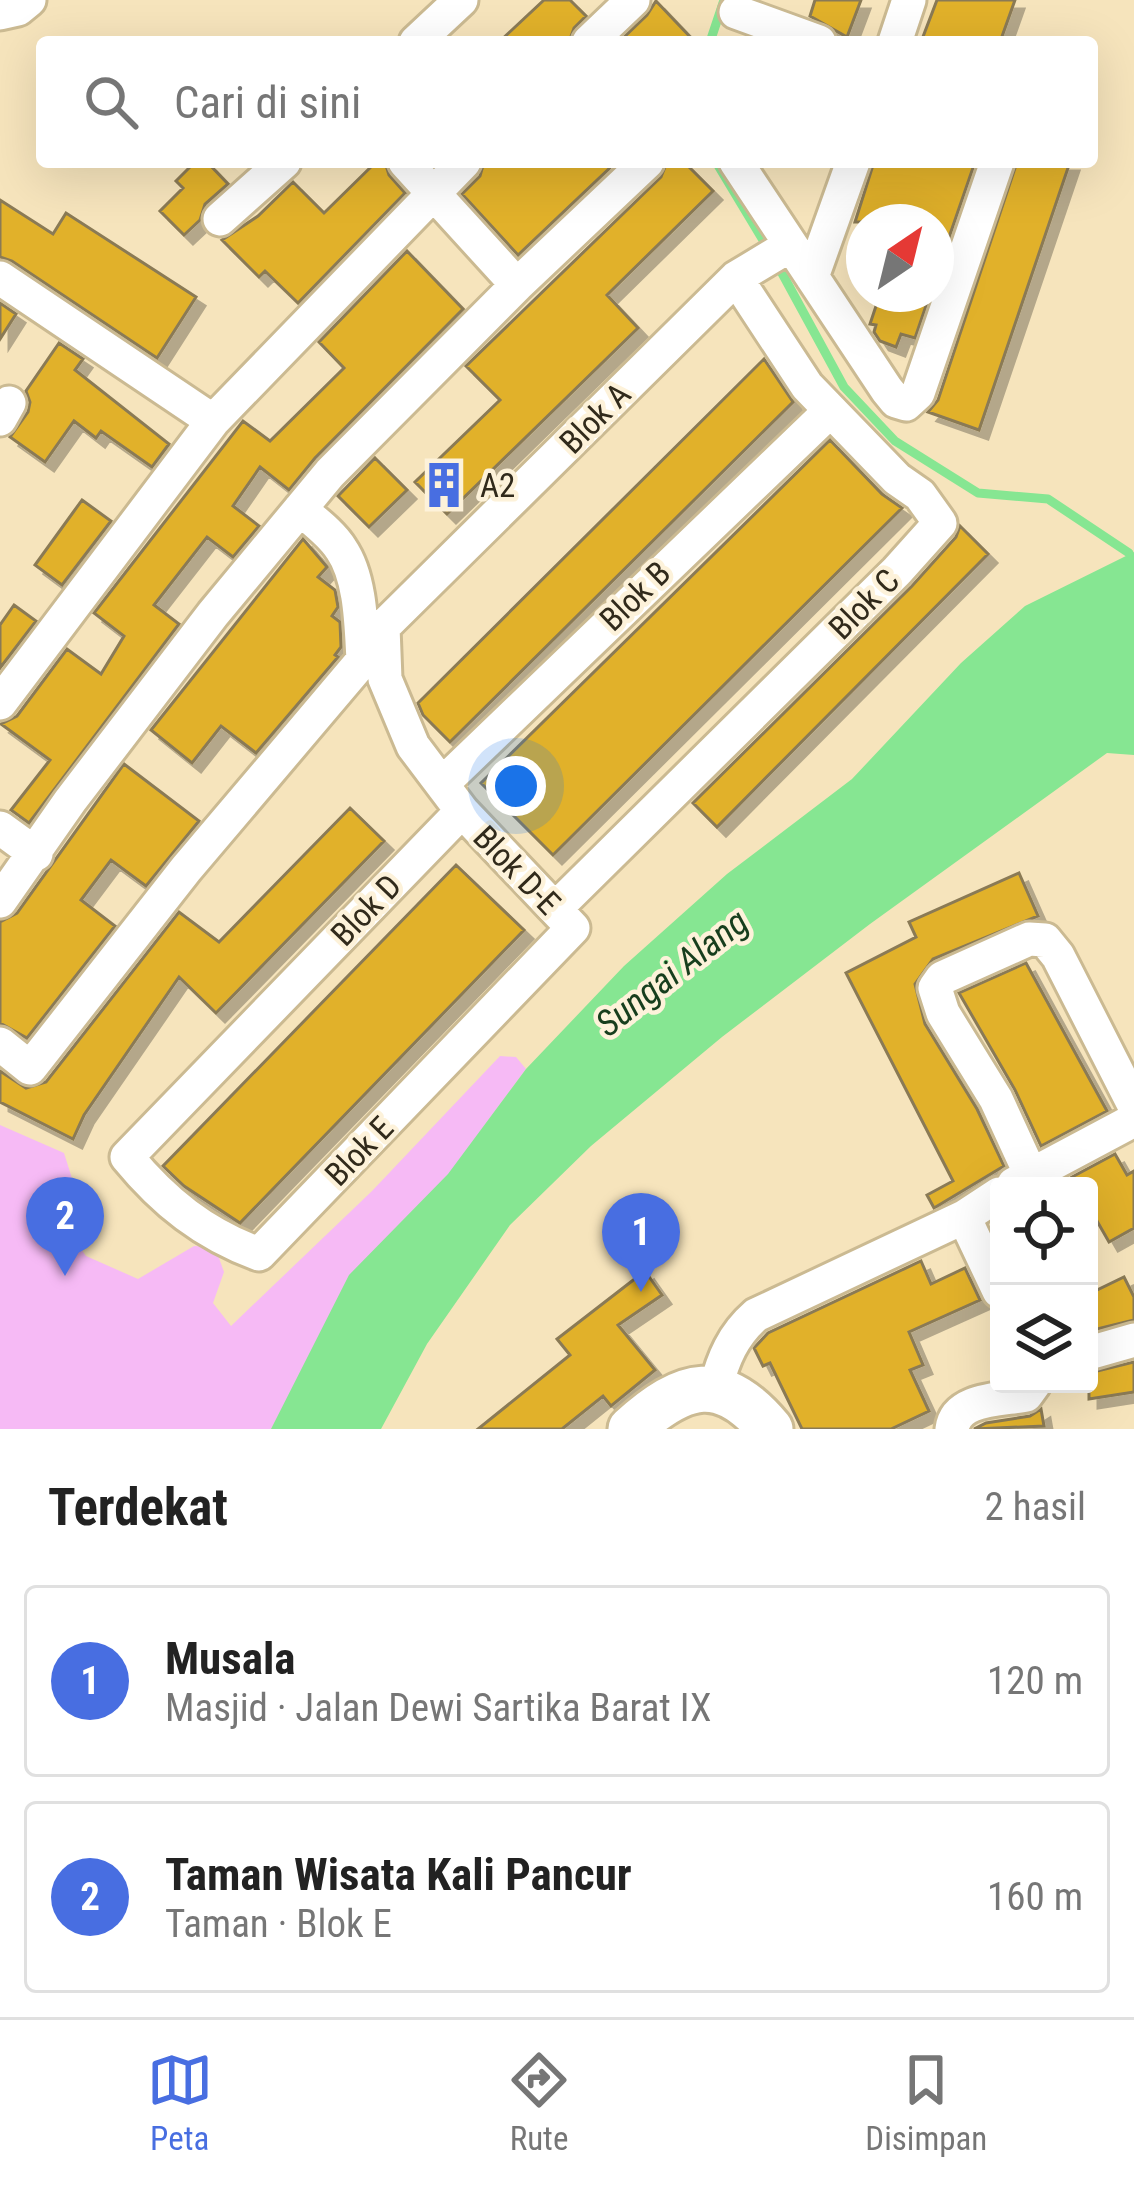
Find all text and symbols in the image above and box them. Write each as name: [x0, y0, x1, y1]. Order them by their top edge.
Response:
search box: [36, 36, 1098, 168]
icon: search: [78, 69, 144, 135]
text: Cari di sini: [174, 76, 361, 129]
north arrow: [846, 204, 954, 312]
street label: Blok A: [552, 375, 638, 461]
building icon: A2: [419, 460, 469, 510]
place label: A2: [480, 466, 515, 505]
street label: Blok B: [592, 553, 678, 639]
street label: Blok C: [821, 561, 907, 647]
your location: [486, 756, 546, 816]
street label: Blok D-E: [465, 818, 569, 922]
street label: Blok D: [323, 866, 409, 954]
water label: Sungai Alang: [588, 901, 756, 1045]
street label: Blok E: [317, 1108, 401, 1194]
pin: 2: [26, 1177, 104, 1276]
map controls: [990, 1177, 1098, 1393]
button: locate: [990, 1177, 1098, 1285]
pin: 1: [602, 1193, 680, 1292]
button: layers: [990, 1285, 1098, 1393]
text: Terdekat: [48, 1478, 228, 1537]
text: 2 hasil: [985, 1484, 1086, 1530]
text: Musala: [165, 1632, 295, 1685]
text: 1: [80, 1658, 100, 1704]
text: 120 m: [987, 1658, 1083, 1704]
text: Masjid · Jalan Dewi Sartika Barat IX: [165, 1685, 711, 1731]
text: Taman Wisata Kali Pancur: [165, 1848, 632, 1901]
text: 2: [80, 1874, 100, 1920]
text: 160 m: [987, 1874, 1083, 1920]
text: Taman · Blok E: [165, 1901, 392, 1947]
tab: Peta: [147, 2047, 213, 2158]
tab: Rute: [506, 2047, 572, 2158]
tab: Disimpan: [865, 2047, 987, 2158]

